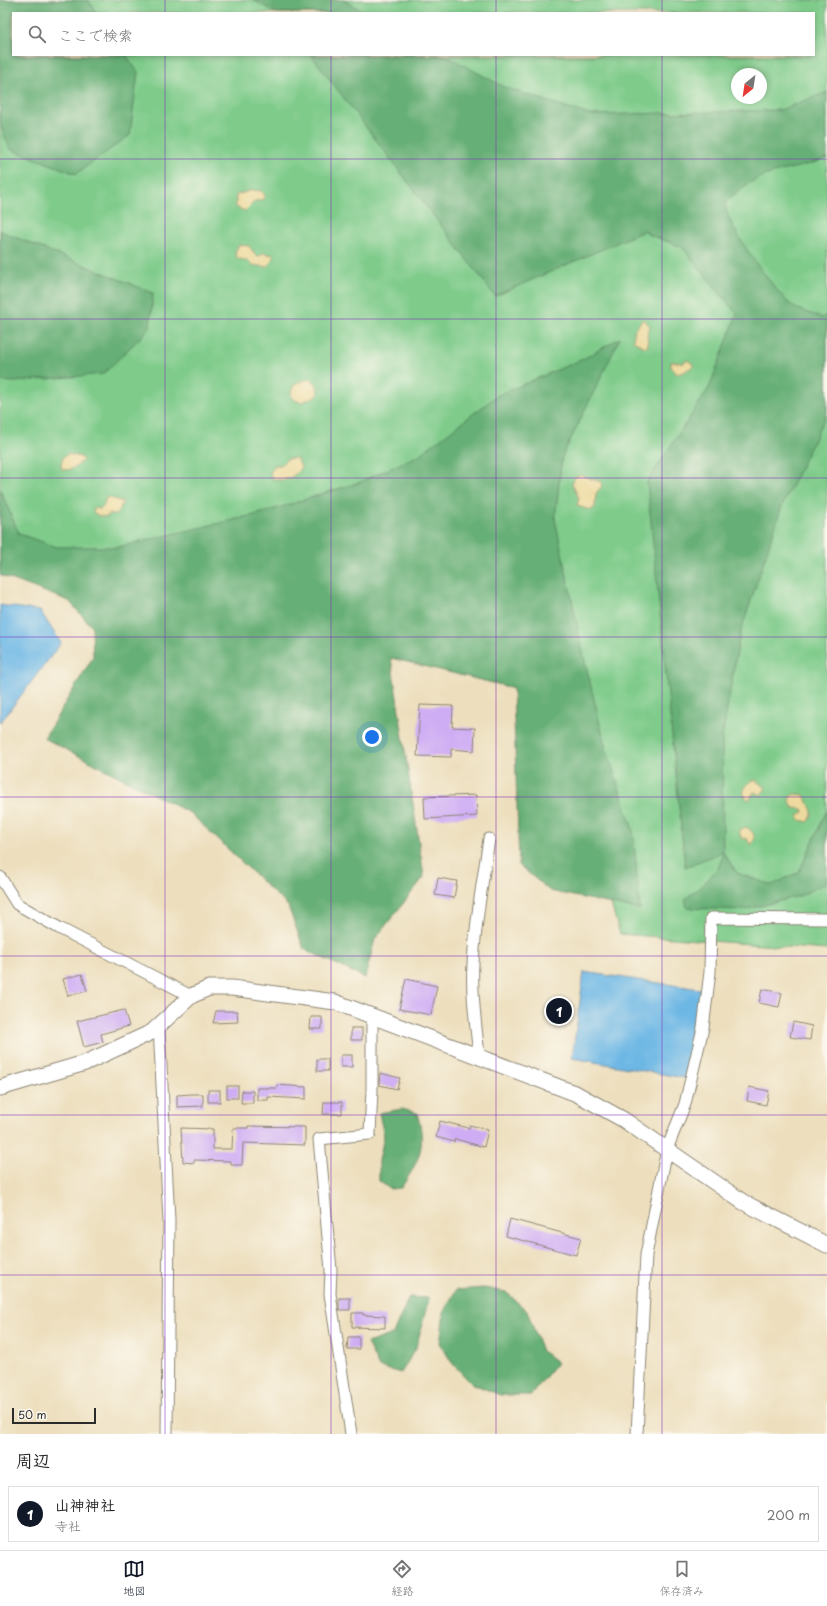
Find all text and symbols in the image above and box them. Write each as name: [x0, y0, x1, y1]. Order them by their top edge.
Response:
search box: [12, 12, 815, 56]
icon: search: [26, 23, 48, 45]
text: ここで検索: [58, 23, 133, 46]
north arrow: [731, 68, 767, 104]
your location: [362, 727, 382, 747]
pin: 1: [546, 996, 572, 1026]
scale bar: [12, 1406, 96, 1425]
text: 50 m: [18, 1406, 47, 1423]
text: 周辺: [16, 1447, 50, 1473]
text: 山神神社: [55, 1493, 115, 1516]
text: 1: [27, 1505, 33, 1524]
text: 200 m: [767, 1505, 810, 1524]
text: 寺社: [55, 1516, 81, 1535]
tab: 地図: [123, 1558, 145, 1599]
tab: 経路: [391, 1558, 413, 1599]
tab: 保存済み: [660, 1558, 704, 1599]

